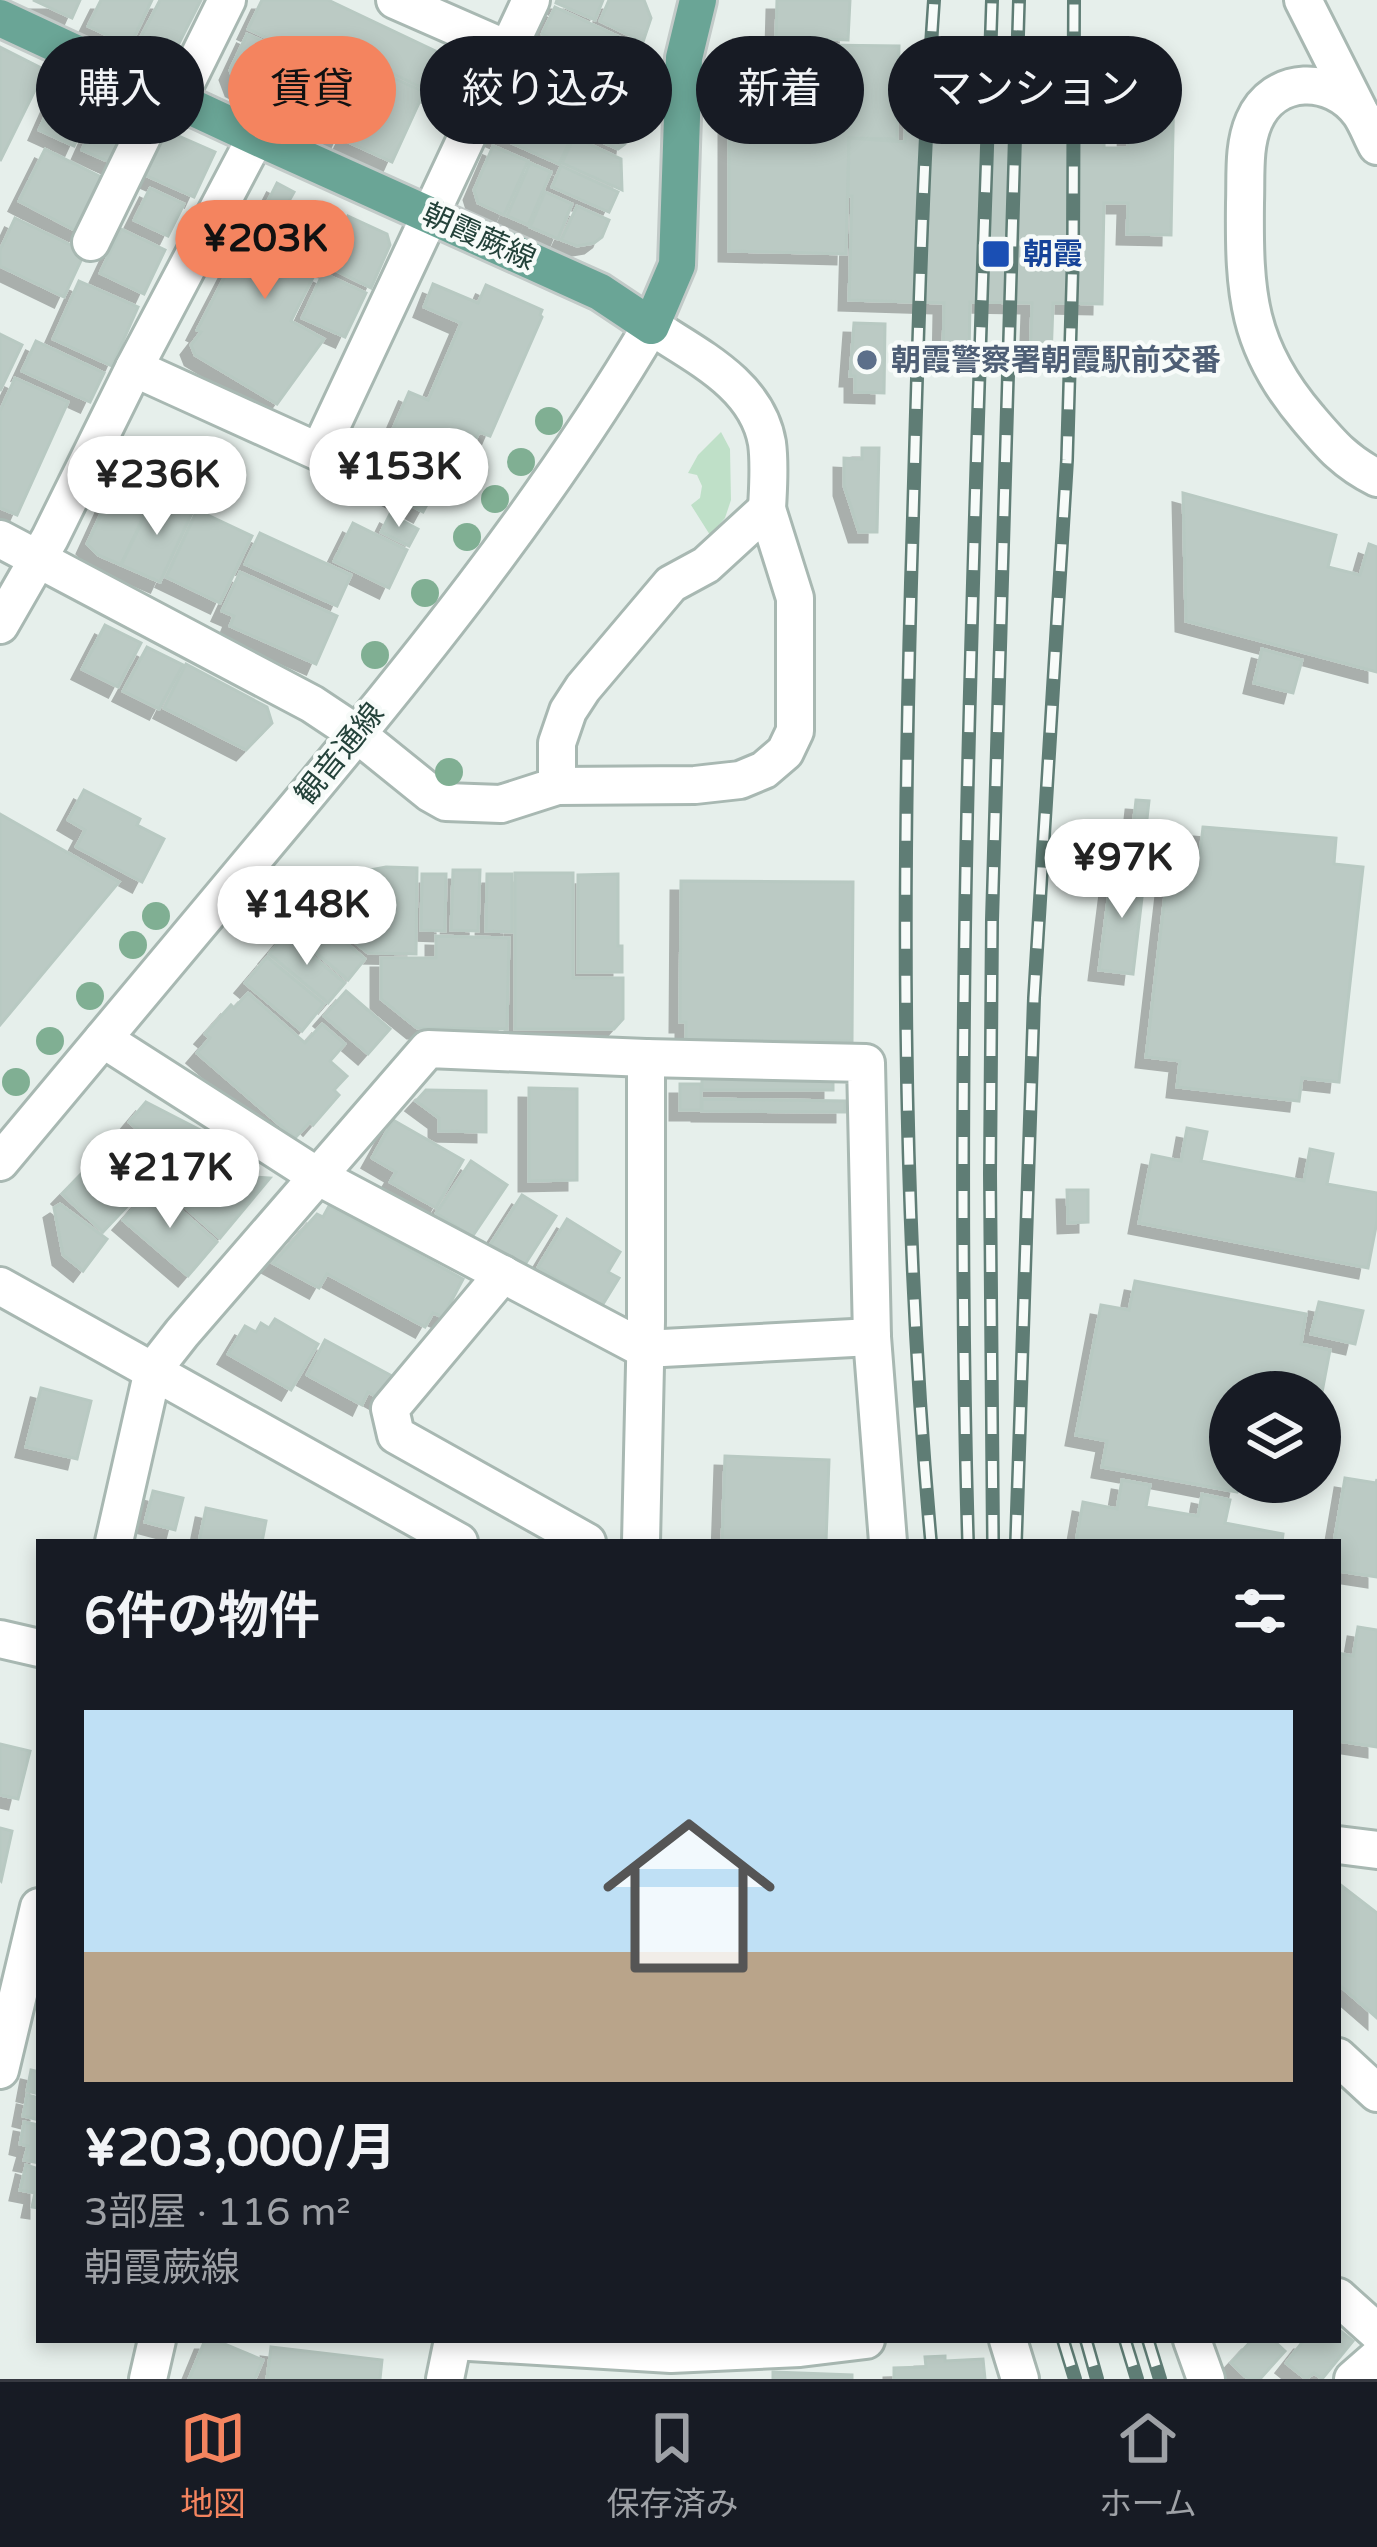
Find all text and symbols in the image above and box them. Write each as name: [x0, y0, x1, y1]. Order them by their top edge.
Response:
chip: 購入: [36, 36, 204, 144]
chip: 賃貸: [228, 36, 396, 144]
chip: 絞り込み: [420, 36, 672, 144]
chip: 新着: [696, 36, 864, 144]
chip: マンション: [888, 36, 1182, 144]
street label: 朝霞蕨線: [417, 196, 541, 278]
pin: ¥203K: [181, 200, 349, 302]
text: ¥203K: [202, 215, 328, 262]
place label: 朝霞: [1023, 236, 1083, 273]
marker: 朝霞: [980, 238, 1012, 270]
place label: 朝霞警察署朝霞駅前交番: [891, 342, 1221, 379]
marker: 朝霞警察署朝霞駅前交番: [854, 347, 880, 373]
pin: ¥153K: [315, 428, 483, 530]
pin: ¥236K: [73, 436, 241, 538]
text: ¥153K: [336, 443, 462, 490]
text: ¥236K: [94, 451, 220, 498]
street label: 観音通線: [288, 696, 392, 812]
pin: ¥97K: [1051, 819, 1193, 921]
text: ¥97K: [1072, 834, 1172, 881]
pin: ¥148K: [223, 866, 391, 968]
text: ¥148K: [244, 881, 370, 928]
pin: ¥217K: [86, 1129, 254, 1231]
text: ¥217K: [107, 1144, 233, 1191]
map controls: [1209, 1371, 1341, 1503]
button: layers: [1209, 1371, 1341, 1503]
icon: filters: [1227, 1578, 1293, 1644]
text: 6件の物件: [84, 1586, 320, 1648]
icon: home: [581, 1788, 797, 2004]
text: ¥203,000/月: [84, 2118, 397, 2180]
text: 3部屋 · 116 m²: [84, 2189, 351, 2236]
text: 朝霞蕨線: [84, 2245, 240, 2292]
tab: 地図: [180, 2405, 246, 2525]
tab: 保存済み: [606, 2405, 738, 2525]
tab: ホーム: [1099, 2405, 1197, 2525]

